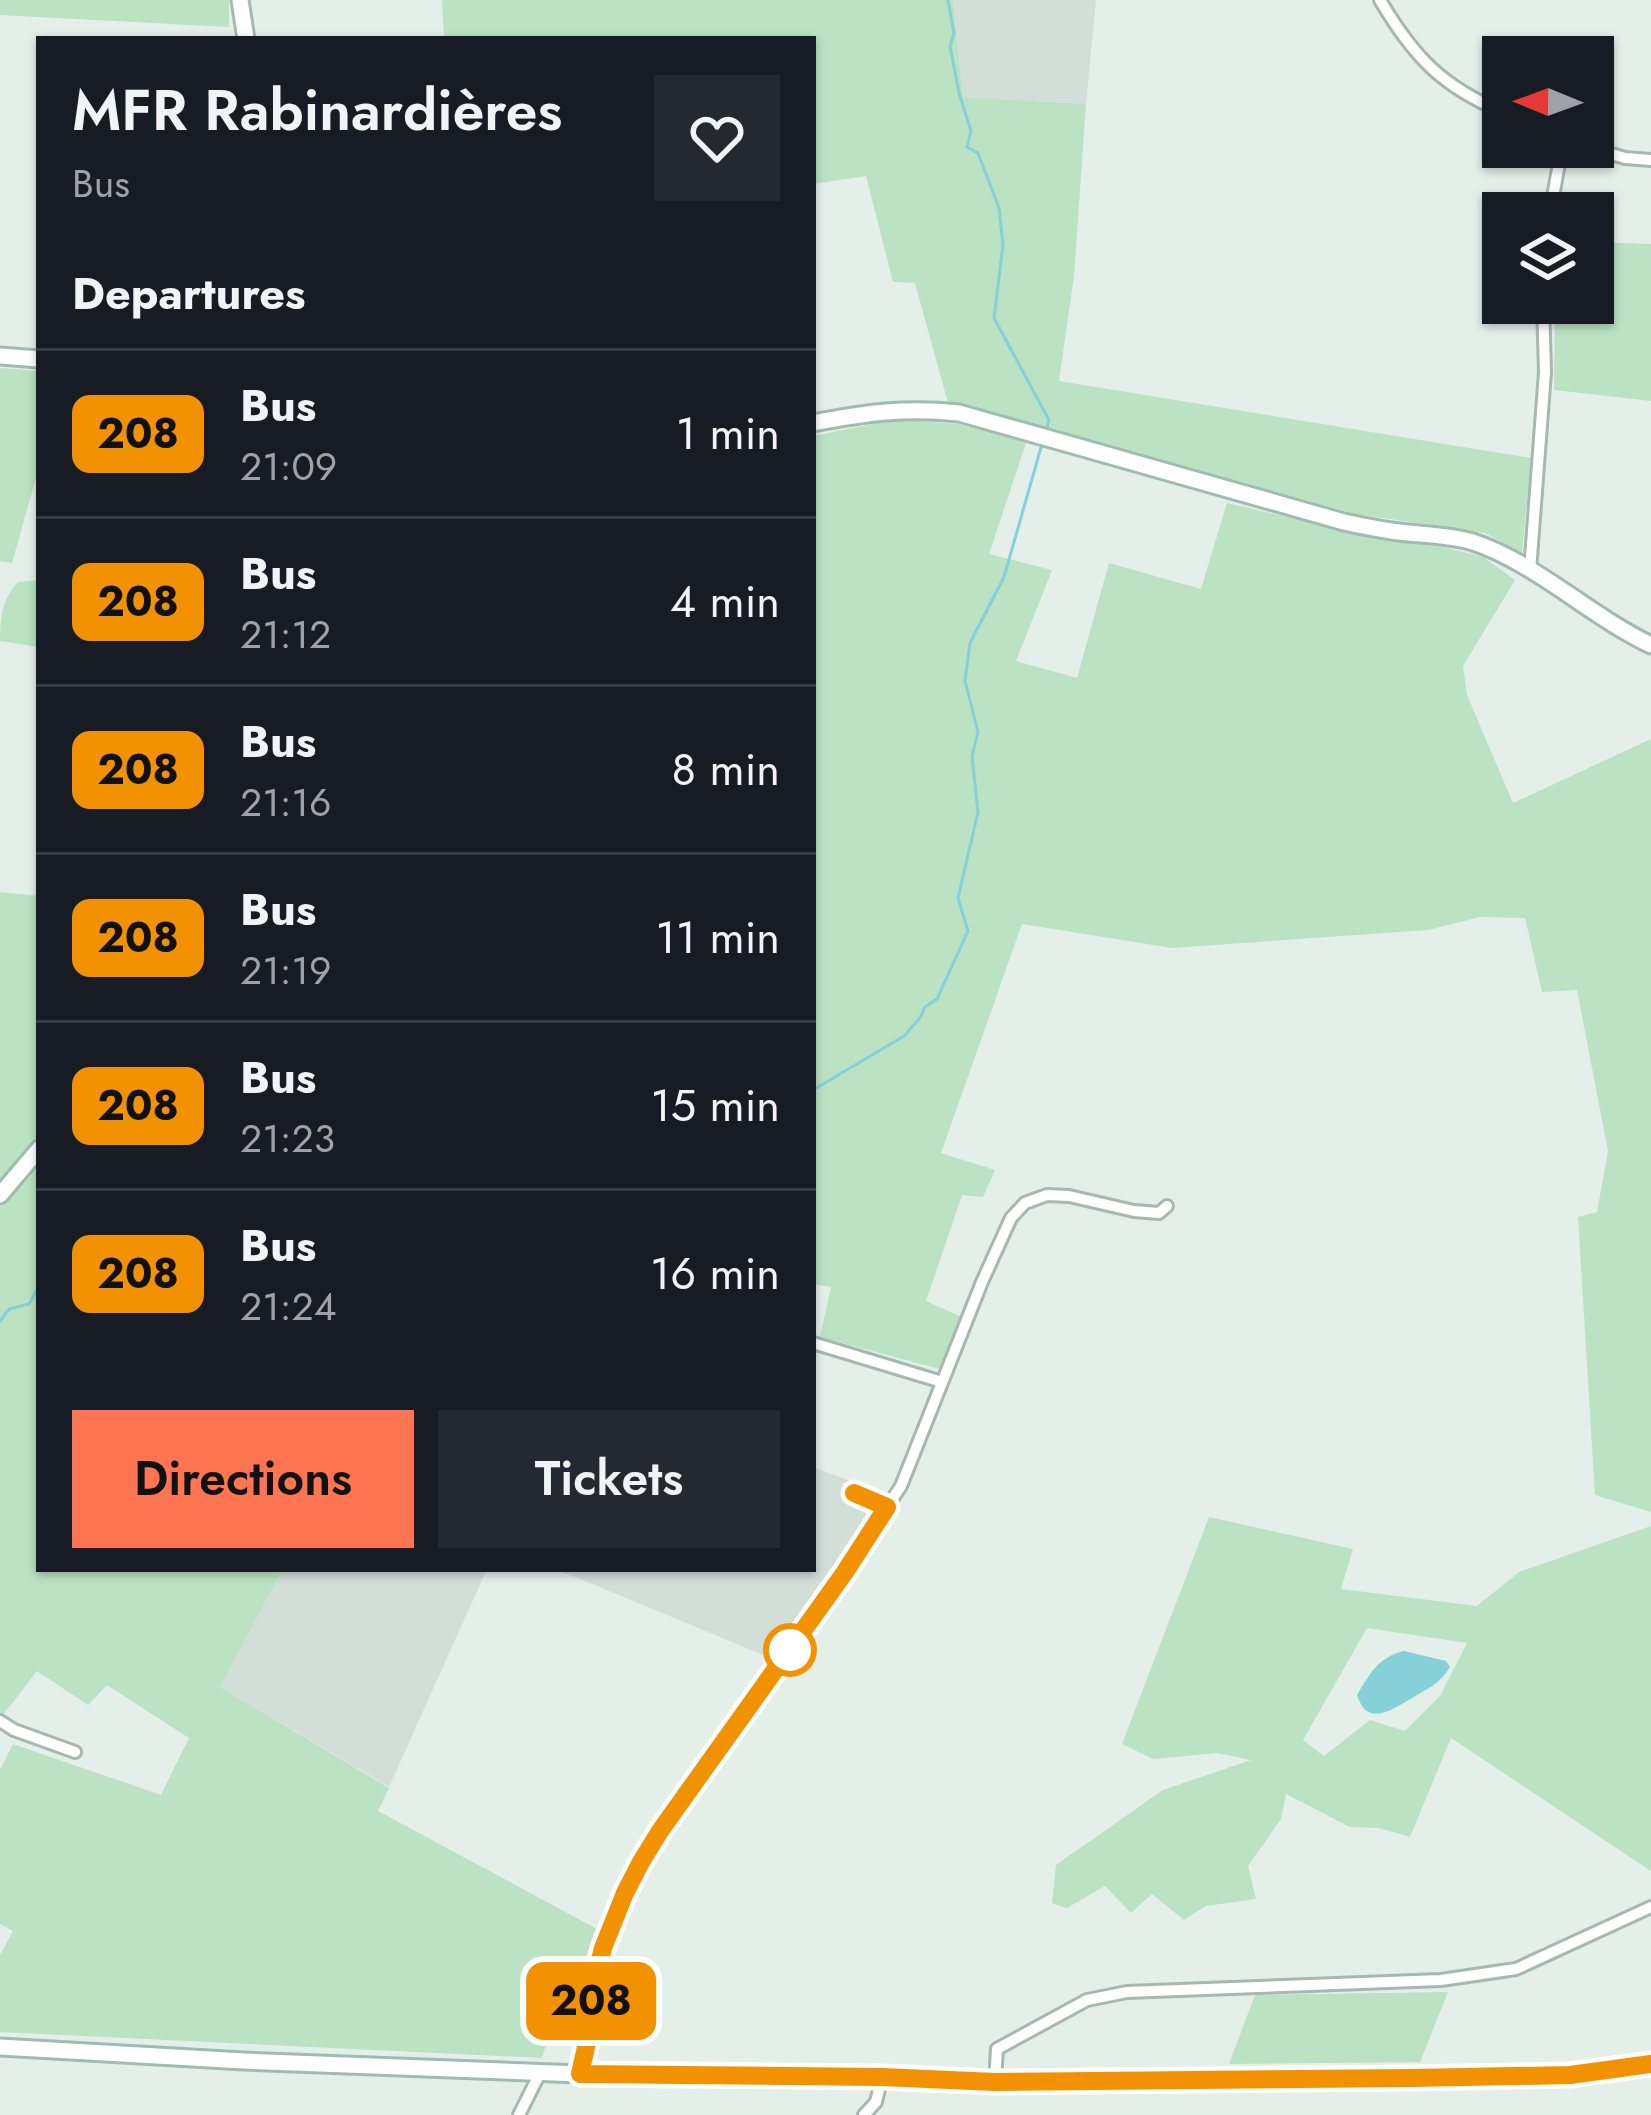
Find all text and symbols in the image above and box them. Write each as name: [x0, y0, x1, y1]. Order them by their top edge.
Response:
north arrow: [1482, 36, 1614, 168]
map controls: [1482, 36, 1614, 324]
text: MFR Rabinardières: [72, 69, 562, 151]
button: heart: [654, 75, 780, 201]
text: Bus: [72, 155, 130, 212]
button: layers: [1482, 192, 1614, 324]
text: Departures: [72, 261, 306, 326]
text: Bus: [240, 373, 316, 438]
text: 1 min: [676, 401, 780, 466]
text: 208: [97, 403, 179, 464]
text: 21:09: [240, 438, 337, 495]
text: Bus: [240, 541, 316, 606]
text: 4 min: [670, 569, 780, 634]
text: 208: [97, 571, 179, 632]
text: 21:12: [240, 606, 331, 663]
text: Bus: [240, 709, 316, 774]
text: 8 min: [672, 737, 780, 802]
text: 208: [97, 739, 179, 800]
text: 21:16: [240, 774, 331, 831]
text: Bus: [240, 877, 316, 942]
text: 11 min: [656, 905, 780, 970]
text: 208: [97, 907, 179, 968]
text: 21:19: [240, 942, 331, 999]
text: Bus: [240, 1045, 316, 1110]
text: 15 min: [650, 1073, 780, 1138]
text: 208: [97, 1075, 179, 1136]
text: 21:23: [240, 1110, 335, 1167]
text: Bus: [240, 1213, 316, 1278]
text: 16 min: [650, 1241, 780, 1306]
text: 208: [97, 1243, 179, 1304]
text: 21:24: [240, 1278, 336, 1335]
button: Directions: [72, 1410, 414, 1548]
button: Tickets: [438, 1410, 780, 1548]
unlabelled marker: [765, 1625, 815, 1675]
line badge: 208: [522, 1962, 660, 2040]
text: 208: [550, 1970, 632, 2031]

